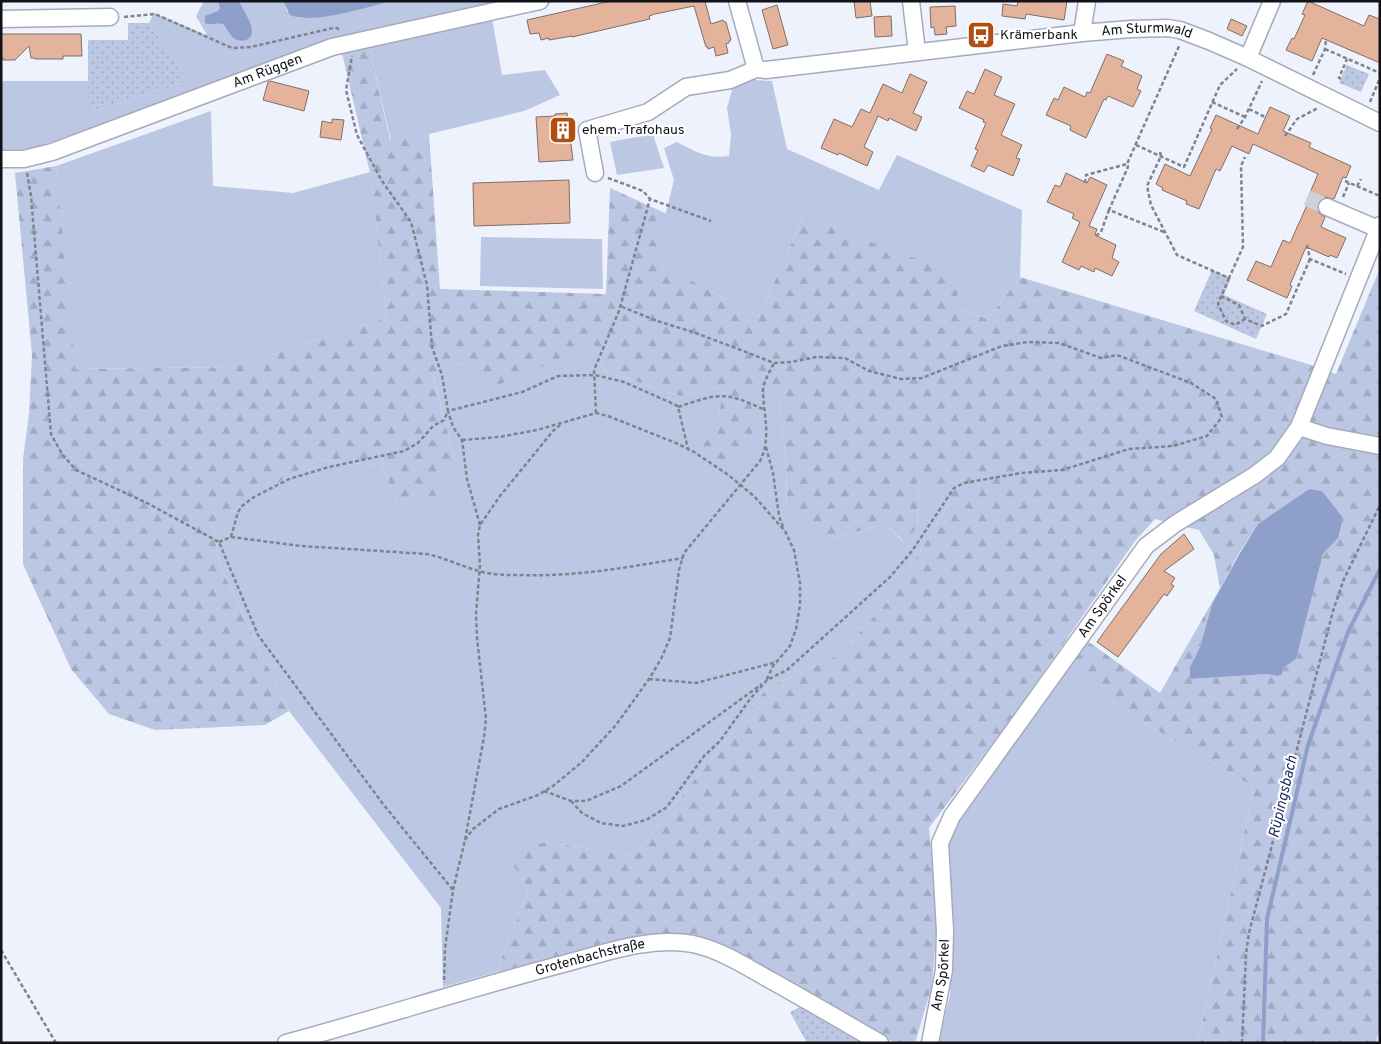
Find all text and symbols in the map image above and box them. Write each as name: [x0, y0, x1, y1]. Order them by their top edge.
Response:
street label: Am Sturmwald: [1101, 19, 1195, 42]
bus stop icon: Krämerbank: [966, 20, 996, 50]
place label: Krämerbank: [1000, 27, 1078, 44]
street label: Am Rüggen: [230, 50, 305, 92]
building icon: ehem. Trafohaus: [548, 115, 578, 145]
place label: ehem. Trafohaus: [582, 122, 685, 139]
street label: Am Spörkel: [1074, 572, 1131, 641]
water label: Rüpingsbach: [1265, 754, 1303, 840]
street label: Grotenbachstraße: [533, 935, 646, 979]
street label: Am Spörkel: [928, 939, 953, 1013]

